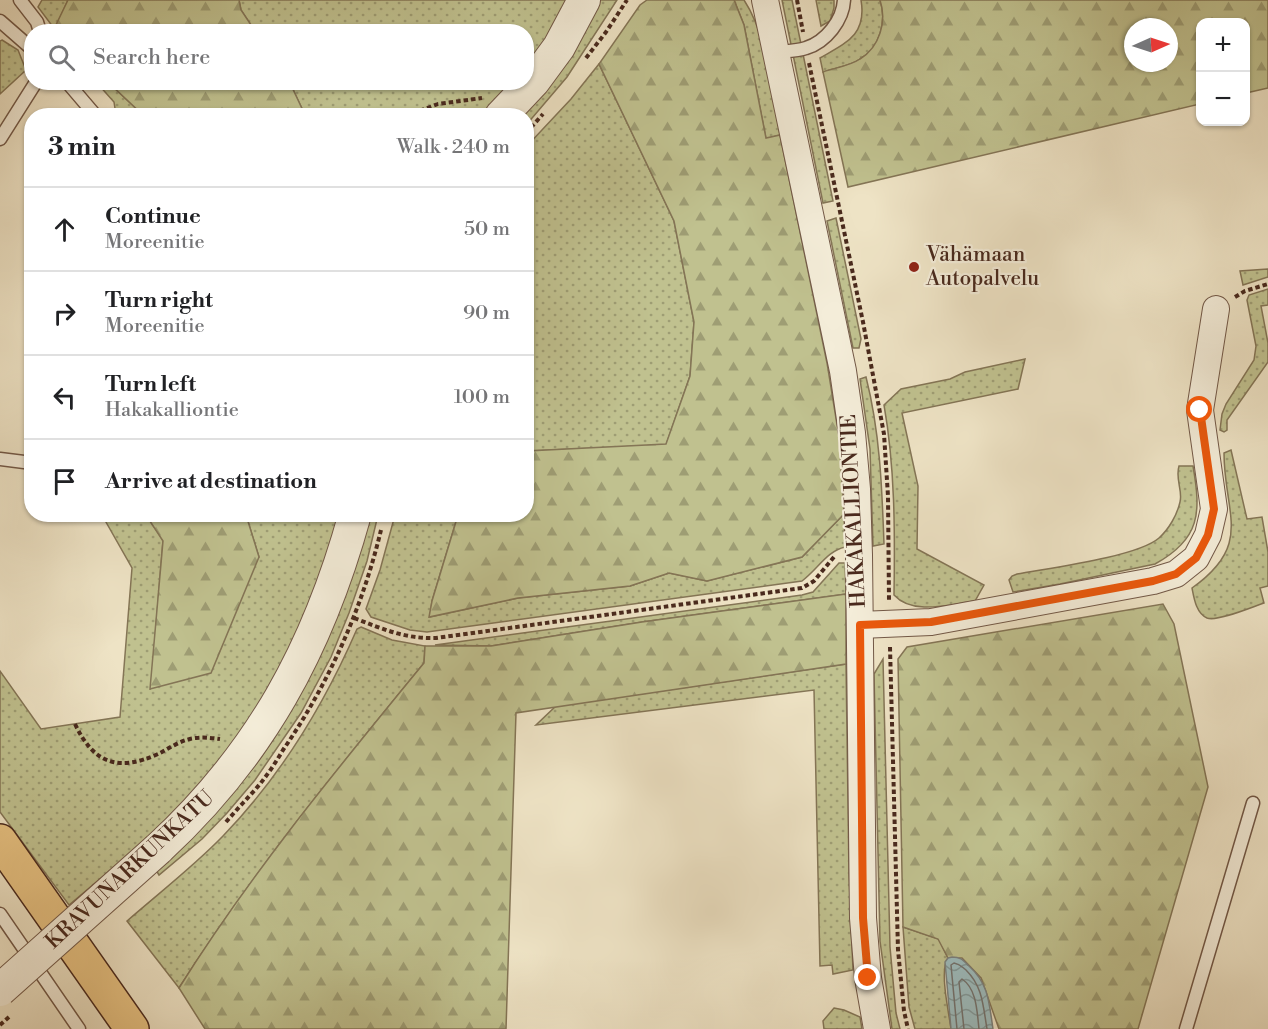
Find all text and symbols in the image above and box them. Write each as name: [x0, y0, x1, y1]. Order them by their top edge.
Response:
north arrow: [1124, 18, 1178, 72]
map controls: [1196, 18, 1250, 126]
button: +: [1196, 18, 1250, 72]
search box: [24, 24, 534, 90]
icon: search: [45, 41, 78, 74]
text: Search here: [93, 44, 210, 71]
button: −: [1196, 72, 1250, 126]
text: 3 min: [48, 131, 116, 163]
text: Walk · 240 m: [397, 135, 510, 160]
text: Continue: [105, 203, 201, 230]
icon: ahead: [48, 213, 81, 246]
text: 50 m: [464, 217, 510, 242]
text: Moreenitie: [105, 230, 205, 255]
place label: Vähämaan Autopalvelu: [925, 242, 1039, 292]
marker: Vähämaan Autopalvelu: [907, 260, 921, 274]
text: Turn right: [105, 287, 213, 314]
icon: right: [48, 297, 81, 330]
text: 90 m: [463, 301, 510, 326]
text: Moreenitie: [105, 314, 205, 339]
text: Turn left: [105, 371, 196, 398]
icon: left: [48, 381, 81, 414]
text: 100 m: [454, 385, 510, 410]
route start: [1186, 396, 1212, 422]
text: Hakakalliontie: [105, 398, 239, 423]
street label: HAKAKALLIONTIE: [836, 414, 872, 608]
icon: arrive: [48, 465, 81, 498]
text: Arrive at destination: [105, 468, 317, 495]
street label: KRAVUNARKUNKATU: [40, 785, 220, 955]
route end: [854, 964, 880, 990]

